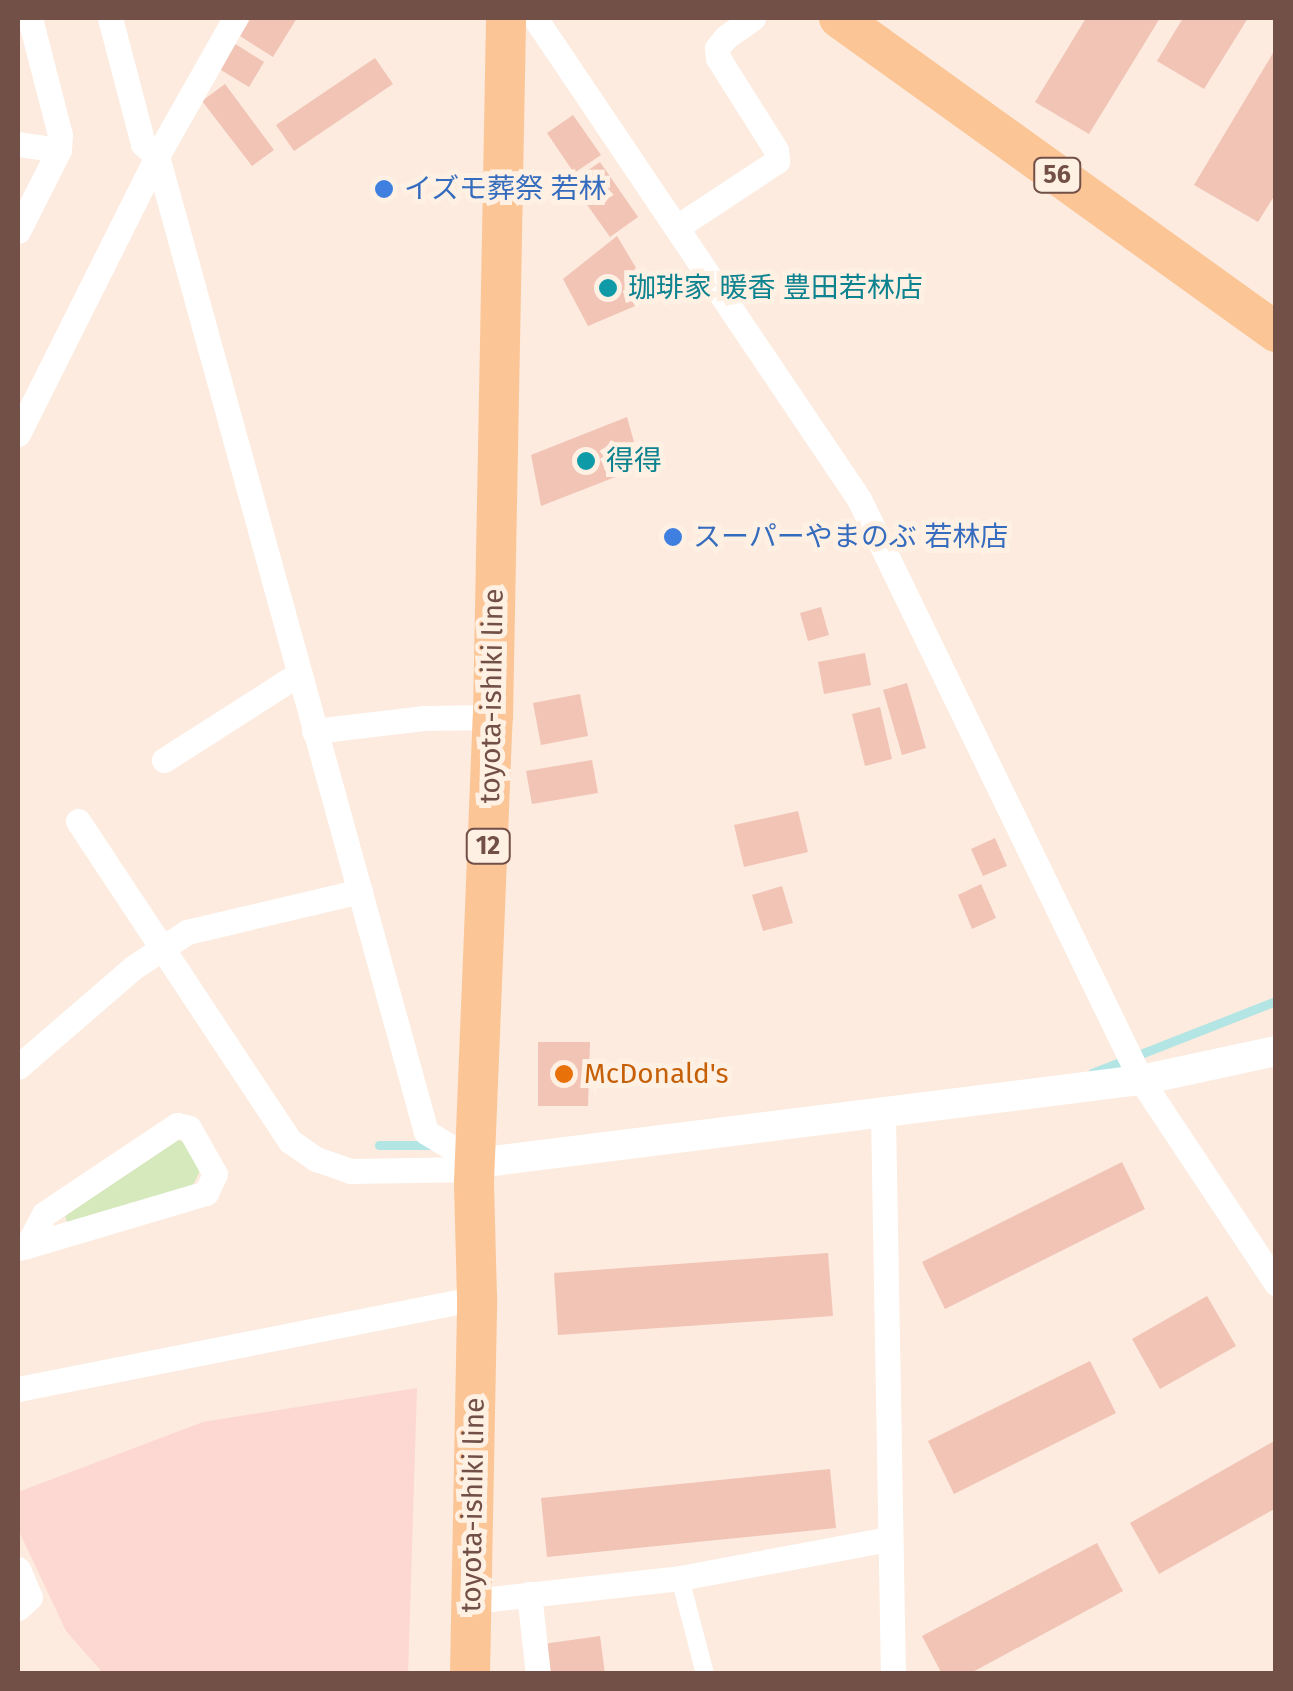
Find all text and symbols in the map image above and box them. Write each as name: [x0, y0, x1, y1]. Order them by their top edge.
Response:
road number: 56: [1032, 155, 1082, 195]
place label: イズモ葬祭 若林: [404, 172, 607, 206]
marker: イズモ葬祭 若林: [373, 178, 395, 200]
place label: 珈琲家 暖香 豊田若林店: [628, 271, 923, 305]
marker: 珈琲家 暖香 豊田若林店: [597, 277, 619, 299]
place label: 得得: [606, 444, 662, 478]
marker: 得得: [575, 450, 597, 472]
place label: スーパーやまのぶ 若林店: [693, 520, 1008, 554]
marker: スーパーやまのぶ 若林店: [662, 526, 684, 548]
street label: toyota-ishiki line: [473, 588, 511, 804]
road number: 12: [466, 826, 510, 866]
place label: McDonald's: [584, 1057, 729, 1091]
marker: McDonald's: [553, 1063, 575, 1085]
street label: toyota-ishiki line: [454, 1397, 492, 1613]

